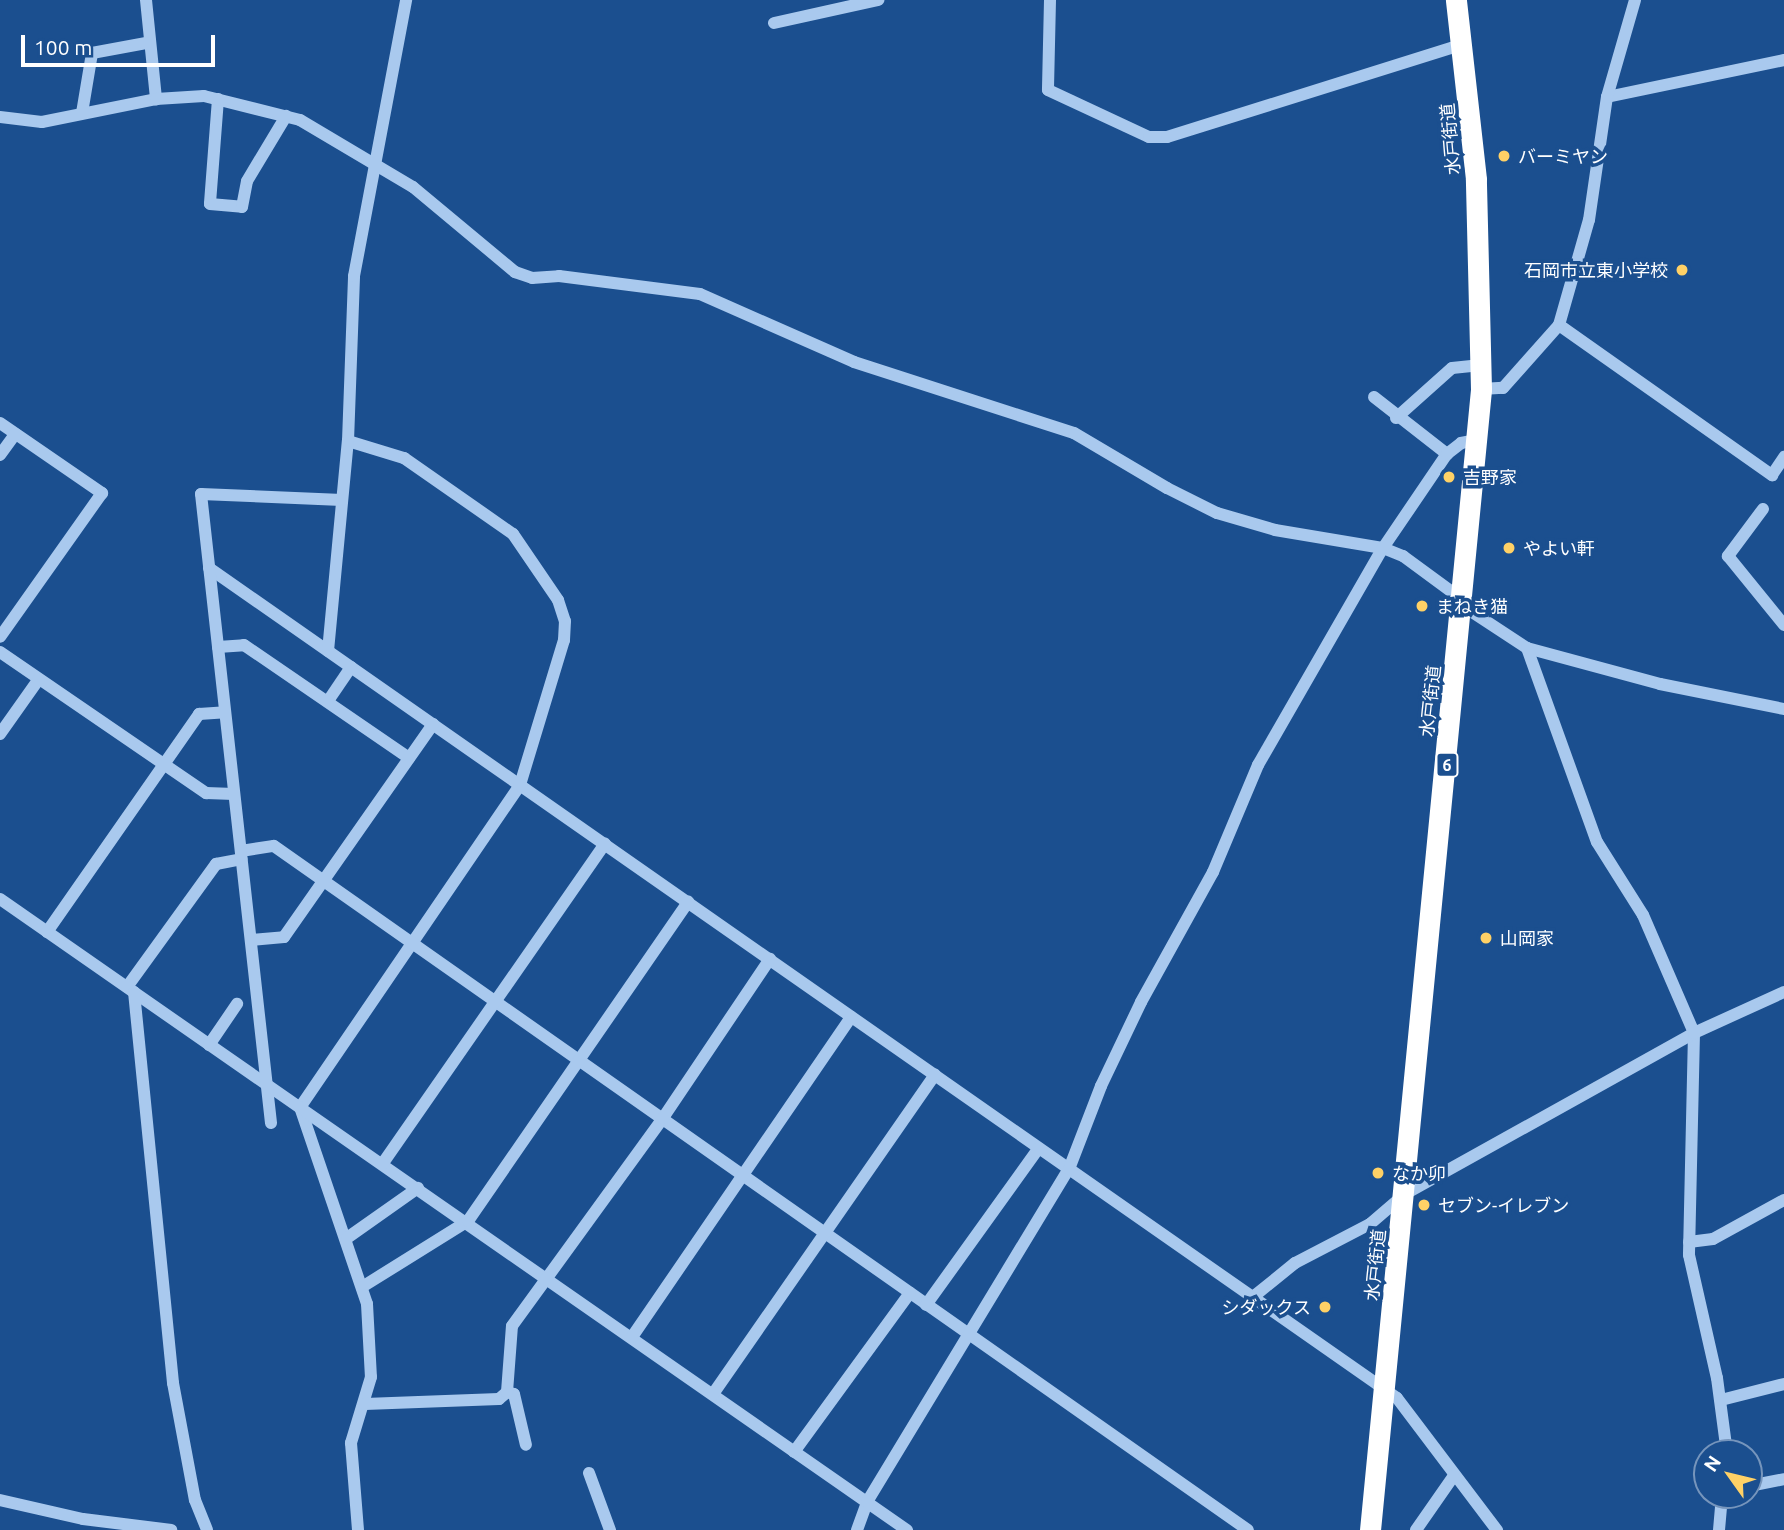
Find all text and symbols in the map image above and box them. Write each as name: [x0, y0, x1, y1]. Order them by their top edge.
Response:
scale bar: [24, 21, 219, 65]
text: 100 m: [34, 35, 92, 59]
street label: 水戸街道: [1436, 102, 1464, 176]
place label: バーミヤン: [1518, 145, 1608, 167]
marker: バーミヤン: [1496, 148, 1512, 164]
place label: 石岡市立東小学校: [1524, 259, 1668, 281]
marker: 石岡市立東小学校: [1674, 262, 1690, 278]
place label: 吉野家: [1463, 466, 1517, 488]
marker: 吉野家: [1441, 469, 1457, 485]
place label: やよい軒: [1523, 537, 1595, 559]
marker: やよい軒: [1501, 540, 1517, 556]
place label: まねき猫: [1436, 595, 1508, 617]
marker: まねき猫: [1414, 598, 1430, 614]
street label: 水戸街道: [1415, 664, 1445, 738]
road number: 6: [1435, 752, 1459, 778]
place label: 山岡家: [1500, 927, 1554, 949]
marker: 山岡家: [1478, 930, 1494, 946]
place label: なか卯: [1392, 1162, 1446, 1184]
marker: なか卯: [1370, 1165, 1386, 1181]
place label: セブン-イレブン: [1438, 1194, 1569, 1216]
marker: セブン-イレブン: [1416, 1197, 1432, 1213]
street label: 水戸街道: [1360, 1228, 1390, 1302]
place label: シダックス: [1221, 1296, 1311, 1318]
marker: シダックス: [1317, 1299, 1333, 1315]
north arrow: [1693, 1439, 1763, 1509]
text: N: [1699, 1451, 1725, 1475]

